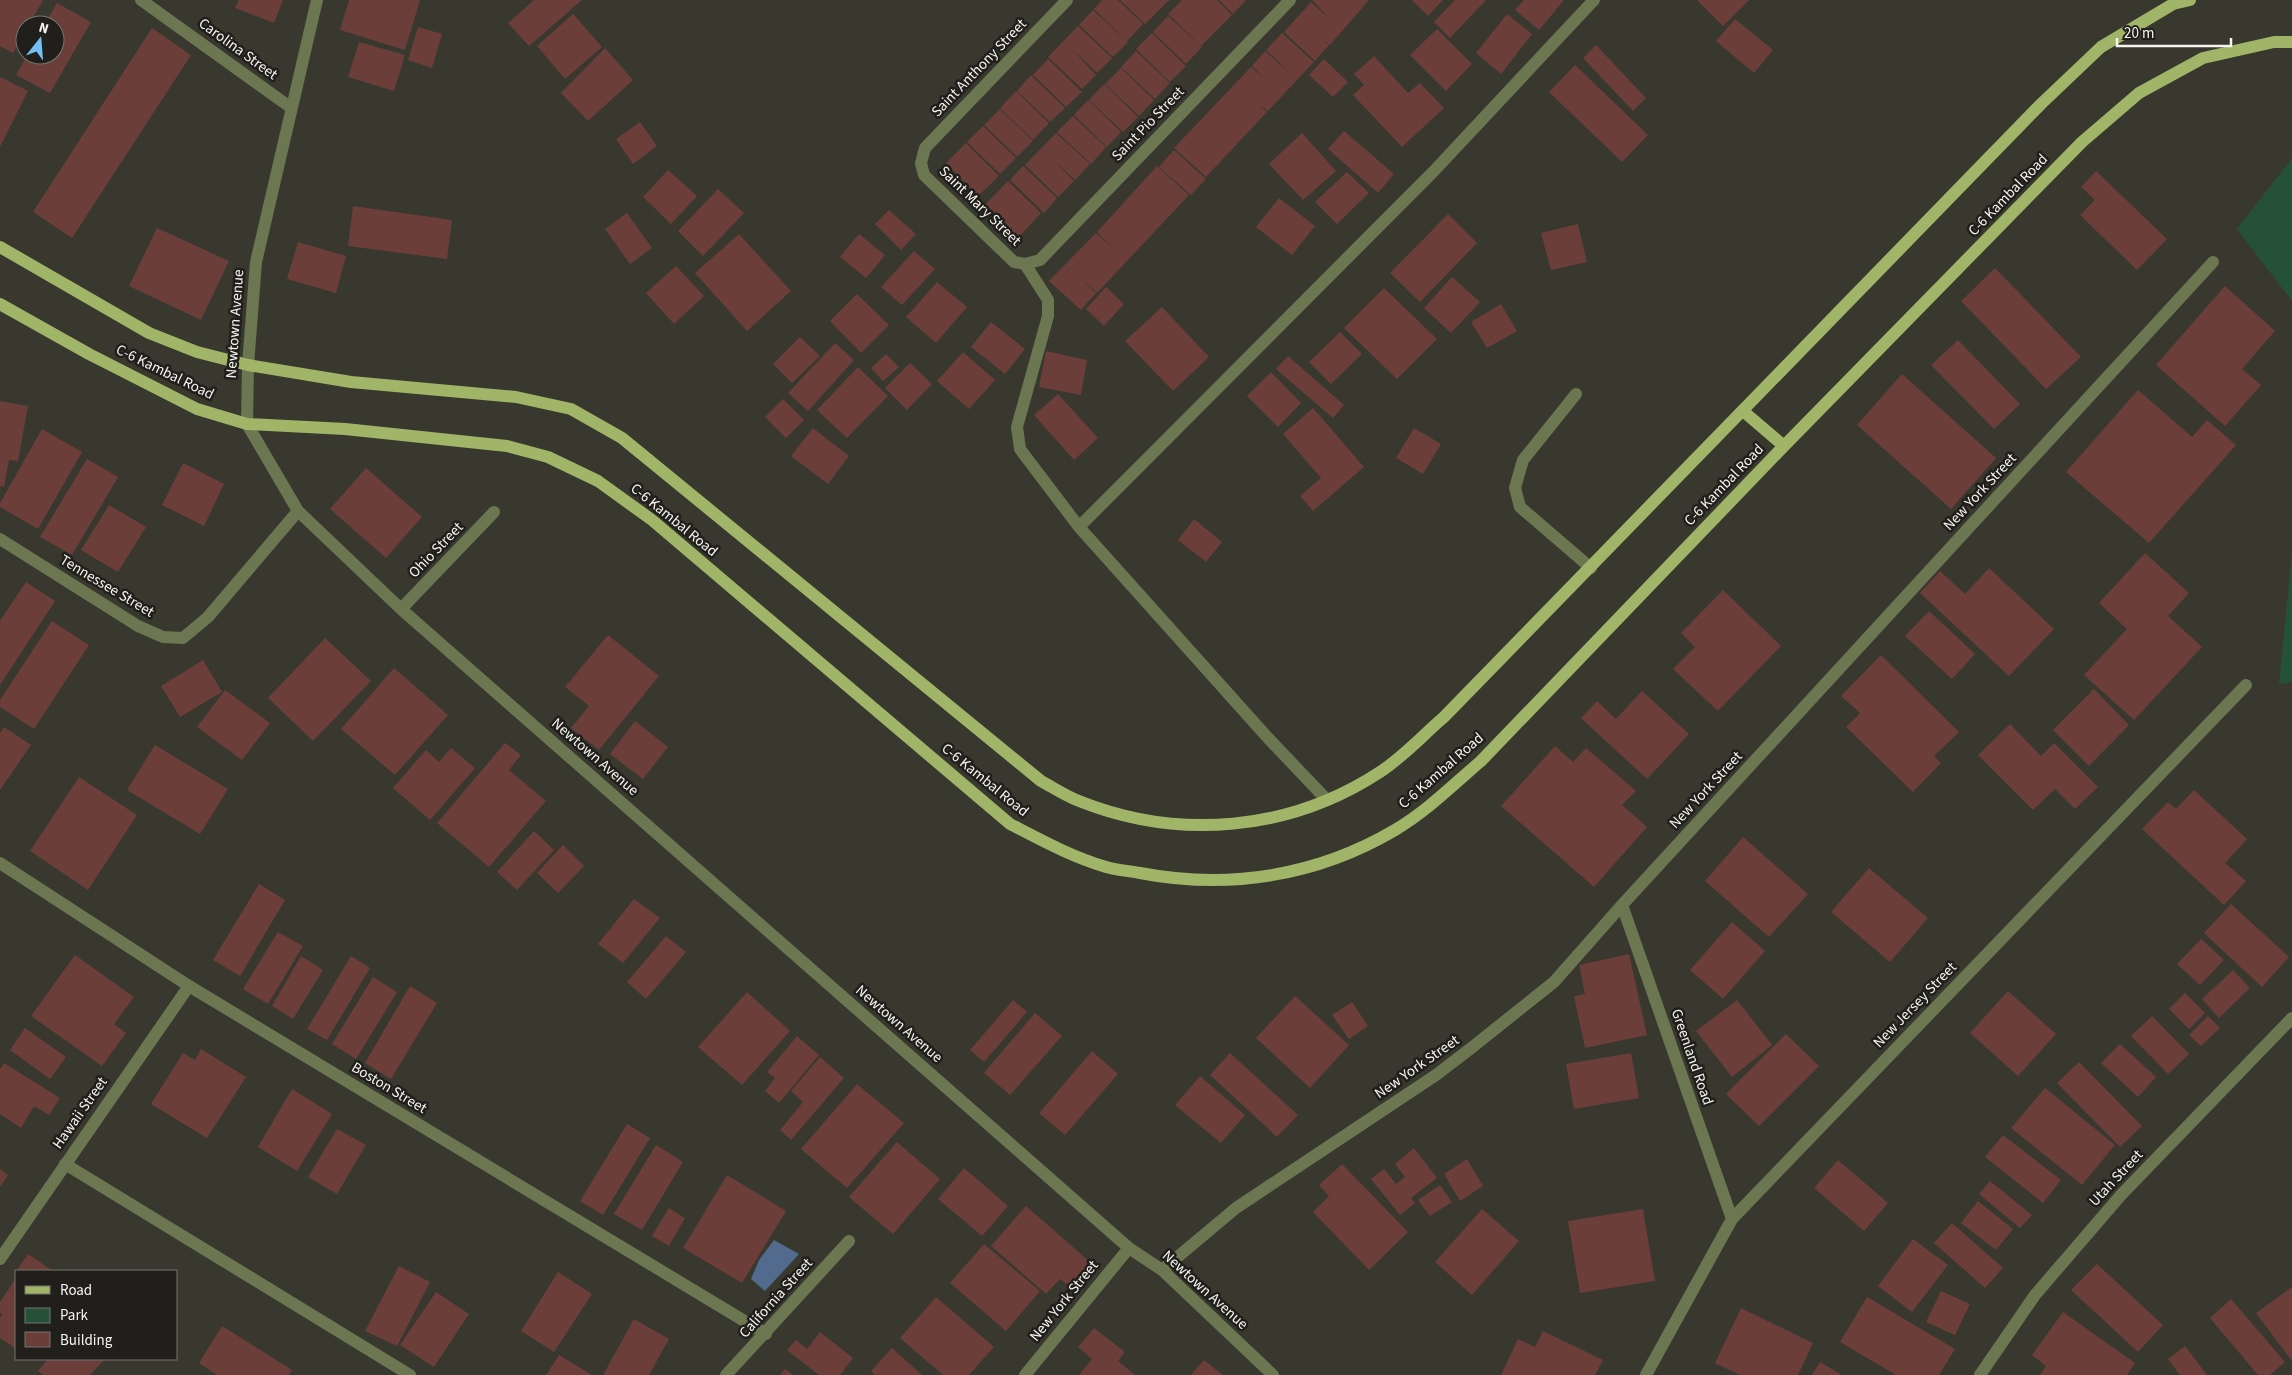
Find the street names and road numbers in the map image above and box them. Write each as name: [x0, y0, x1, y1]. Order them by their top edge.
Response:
street label: Carolina Street: [194, 13, 282, 85]
street label: Saint Anthony Street: [927, 14, 1031, 122]
street label: Saint Pio Street: [1107, 82, 1189, 166]
street label: C-6 Kambal Road: [1963, 149, 2053, 241]
street label: Saint Mary Street: [934, 161, 1026, 251]
street label: Newtown Avenue: [221, 269, 249, 379]
street label: C-6 Kambal Road: [112, 339, 218, 405]
street label: C-6 Kambal Road: [1679, 439, 1769, 531]
street label: New York Street: [1939, 449, 2021, 535]
street label: C-6 Kambal Road: [626, 478, 722, 562]
street label: Ohio Street: [404, 517, 468, 583]
street label: Tennessee Street: [56, 550, 158, 622]
street label: Newtown Avenue: [547, 713, 643, 801]
street label: C-6 Kambal Road: [1394, 728, 1488, 814]
street label: C-6 Kambal Road: [937, 738, 1033, 822]
street label: New York Street: [1665, 747, 1747, 833]
street label: New Jersey Street: [1868, 957, 1962, 1053]
street label: Newtown Avenue: [851, 980, 947, 1068]
street label: Greenland Road: [1666, 1006, 1718, 1108]
street label: New York Street: [1370, 1030, 1464, 1104]
street label: Boston Street: [347, 1057, 431, 1119]
street label: Hawaii Street: [47, 1073, 113, 1153]
street label: Utah Street: [2084, 1145, 2148, 1211]
street label: Newtown Avenue: [1157, 1246, 1253, 1334]
street label: California Street: [734, 1253, 818, 1343]
street label: New York Street: [1025, 1256, 1103, 1346]

